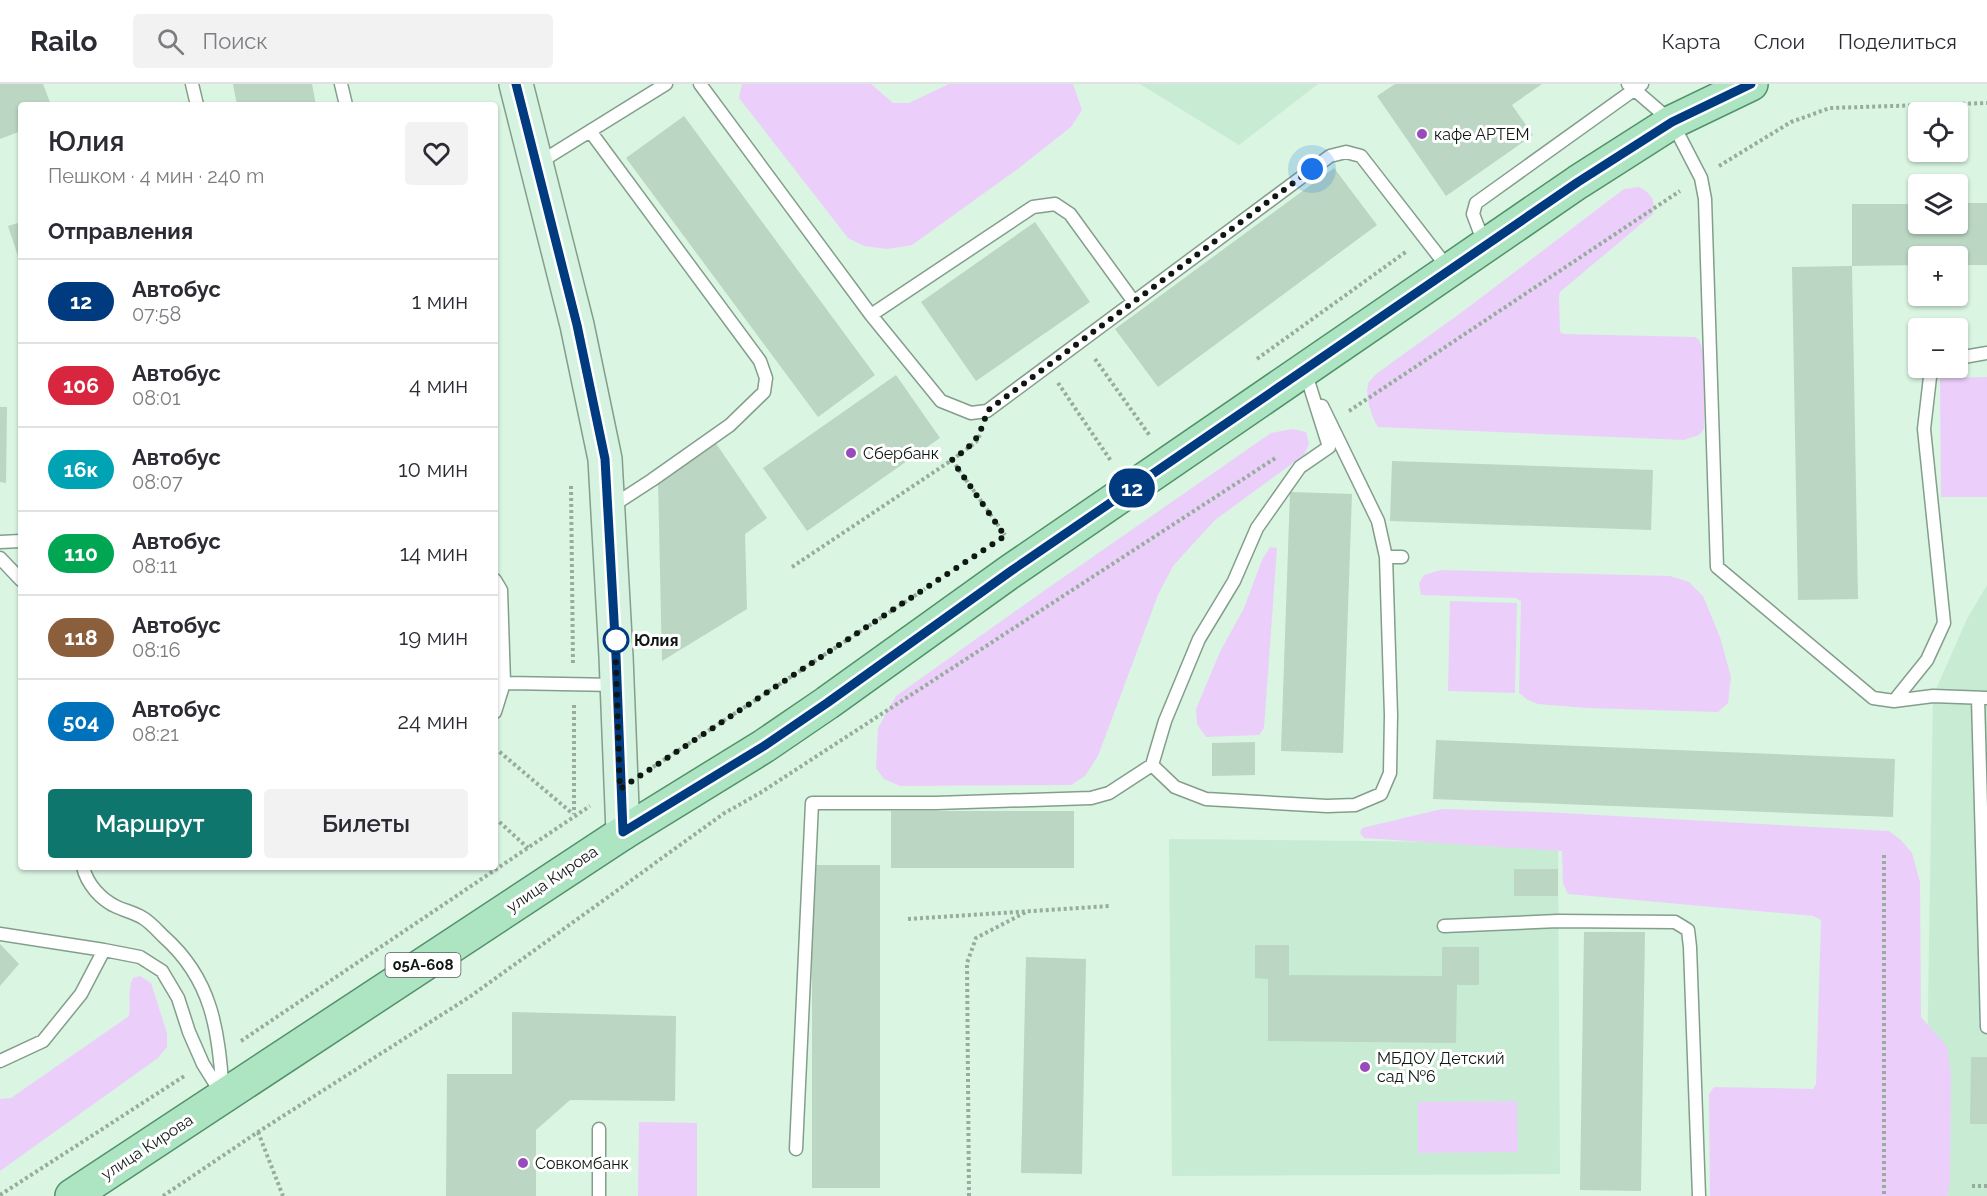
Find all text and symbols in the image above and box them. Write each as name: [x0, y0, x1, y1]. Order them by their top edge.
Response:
search box: [133, 14, 553, 68]
text: Railo: [30, 25, 97, 58]
icon: search: [154, 25, 187, 58]
text: Поиск: [202, 28, 268, 54]
text: Карта: [1662, 29, 1721, 54]
text: Слои: [1754, 29, 1805, 54]
text: Поделиться: [1838, 29, 1957, 54]
map controls: [1908, 102, 1968, 378]
button: locate: [1908, 102, 1968, 162]
button: heart: [405, 122, 468, 185]
text: Юлия: [48, 125, 125, 158]
place label: кафе АРТЕМ: [1434, 125, 1529, 144]
marker: кафе АРТЕМ: [1415, 127, 1429, 141]
your location: [1297, 154, 1327, 184]
text: Пешком · 4 мин · 240 m: [48, 164, 264, 188]
button: layers: [1908, 174, 1968, 234]
text: Отправления: [48, 218, 193, 244]
button: +: [1908, 246, 1968, 306]
text: Автобус: [132, 276, 221, 302]
text: 1 мин: [412, 288, 468, 314]
text: 12: [70, 289, 92, 314]
text: 07:58: [132, 302, 181, 326]
button: −: [1908, 318, 1968, 378]
text: Автобус: [132, 360, 221, 386]
text: 4 мин: [409, 372, 468, 398]
text: 106: [63, 373, 99, 398]
text: 08:01: [132, 386, 181, 410]
text: Автобус: [132, 444, 221, 470]
place label: Сбербанк: [863, 444, 939, 463]
marker: Сбербанк: [844, 446, 858, 460]
text: 10 мин: [398, 456, 468, 482]
text: 16к: [63, 457, 99, 482]
line badge: 12: [1105, 468, 1159, 508]
text: 08:07: [132, 470, 183, 494]
text: 12: [1121, 476, 1143, 501]
text: Автобус: [132, 528, 221, 554]
text: 14 мин: [400, 540, 468, 566]
text: 110: [64, 541, 98, 566]
text: 08:11: [132, 554, 177, 578]
text: Автобус: [132, 612, 221, 638]
text: 19 мин: [399, 624, 468, 650]
text: 118: [64, 625, 98, 650]
marker: Юлия: [603, 627, 629, 653]
place label: Юлия: [634, 631, 678, 650]
text: 08:16: [132, 638, 180, 662]
text: Автобус: [132, 696, 221, 722]
text: 24 мин: [398, 708, 468, 734]
text: 504: [63, 709, 99, 734]
text: 08:21: [132, 722, 179, 746]
button: Маршрут: [48, 789, 252, 858]
button: Билеты: [264, 789, 468, 858]
street label: улица Кирова: [503, 842, 601, 916]
road number: 05А-608: [386, 953, 460, 977]
place label: МБДОУ Детский сад №6: [1377, 1049, 1504, 1086]
marker: МБДОУ Детский сад №6: [1358, 1060, 1372, 1074]
street label: улица Кирова: [98, 1110, 196, 1184]
place label: Совкомбанк: [535, 1154, 629, 1173]
marker: Совкомбанк: [516, 1156, 530, 1170]

